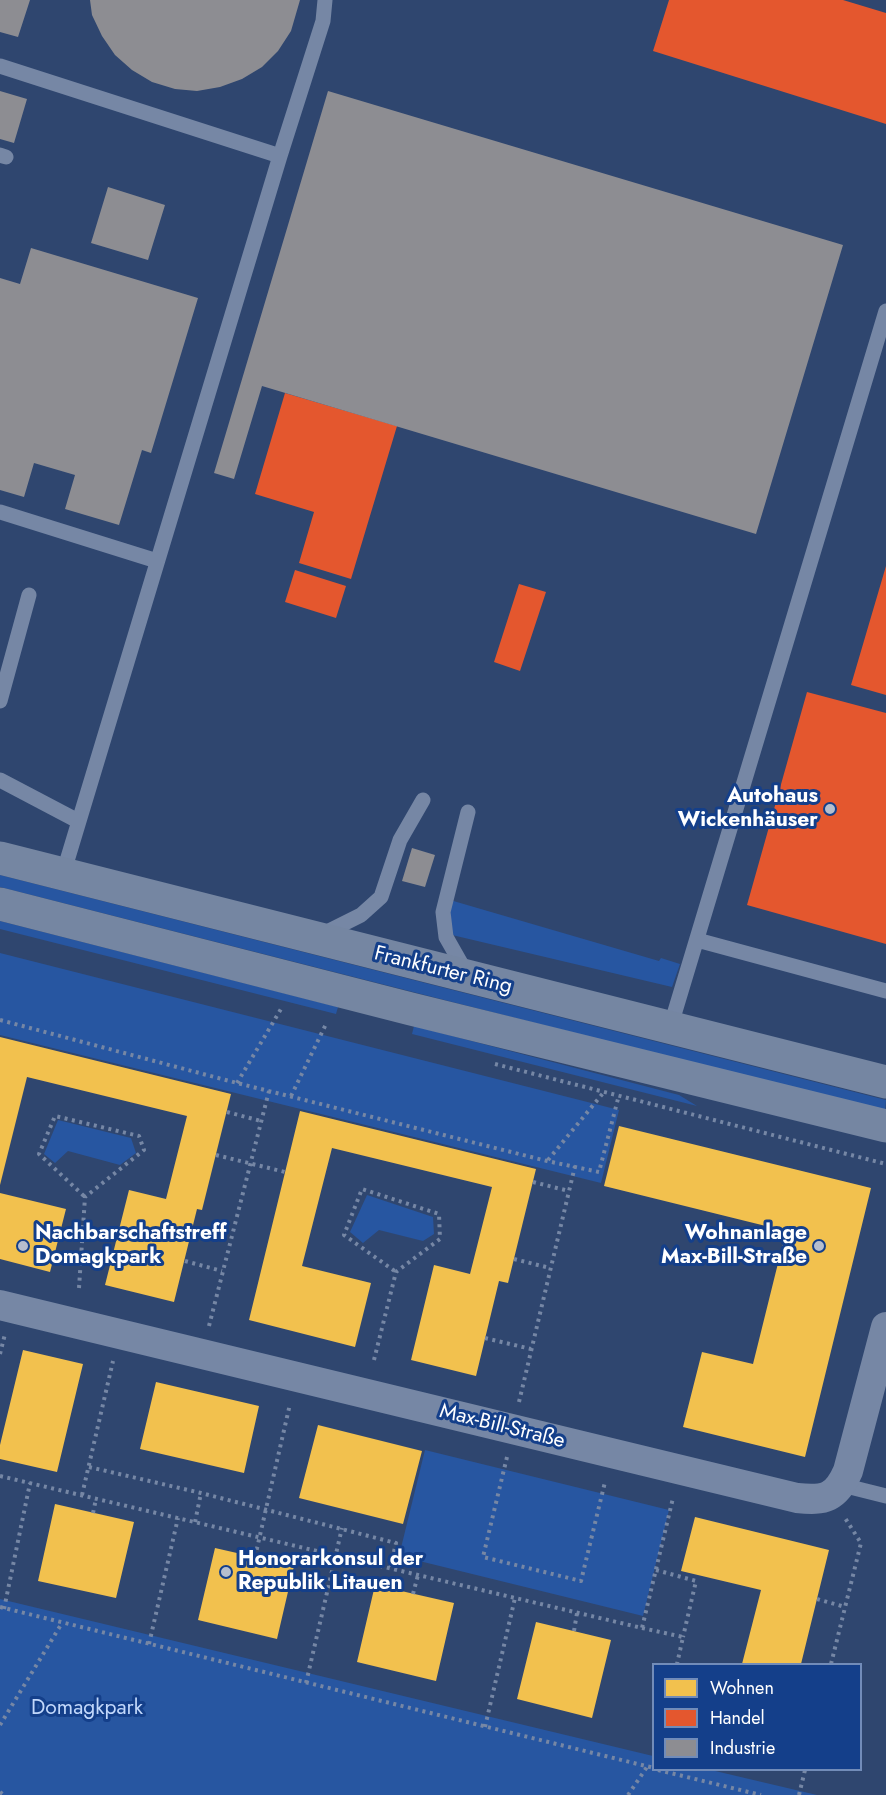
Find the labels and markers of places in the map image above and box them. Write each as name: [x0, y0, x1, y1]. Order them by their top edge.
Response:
place label: Autohaus Wickenhäuser: [678, 784, 818, 834]
marker: Autohaus Wickenhäuser: [823, 802, 837, 816]
place label: Nachbarschaftstreff Domagkpark: [35, 1221, 226, 1271]
place label: Wohnanlage Max-Bill-Straße: [661, 1221, 807, 1271]
marker: Nachbarschaftstreff Domagkpark: [16, 1239, 30, 1253]
marker: Wohnanlage Max-Bill-Straße: [812, 1239, 826, 1253]
place label: Honorarkonsul der Republik Litauen: [238, 1547, 423, 1597]
marker: Honorarkonsul der Republik Litauen: [219, 1565, 233, 1579]

